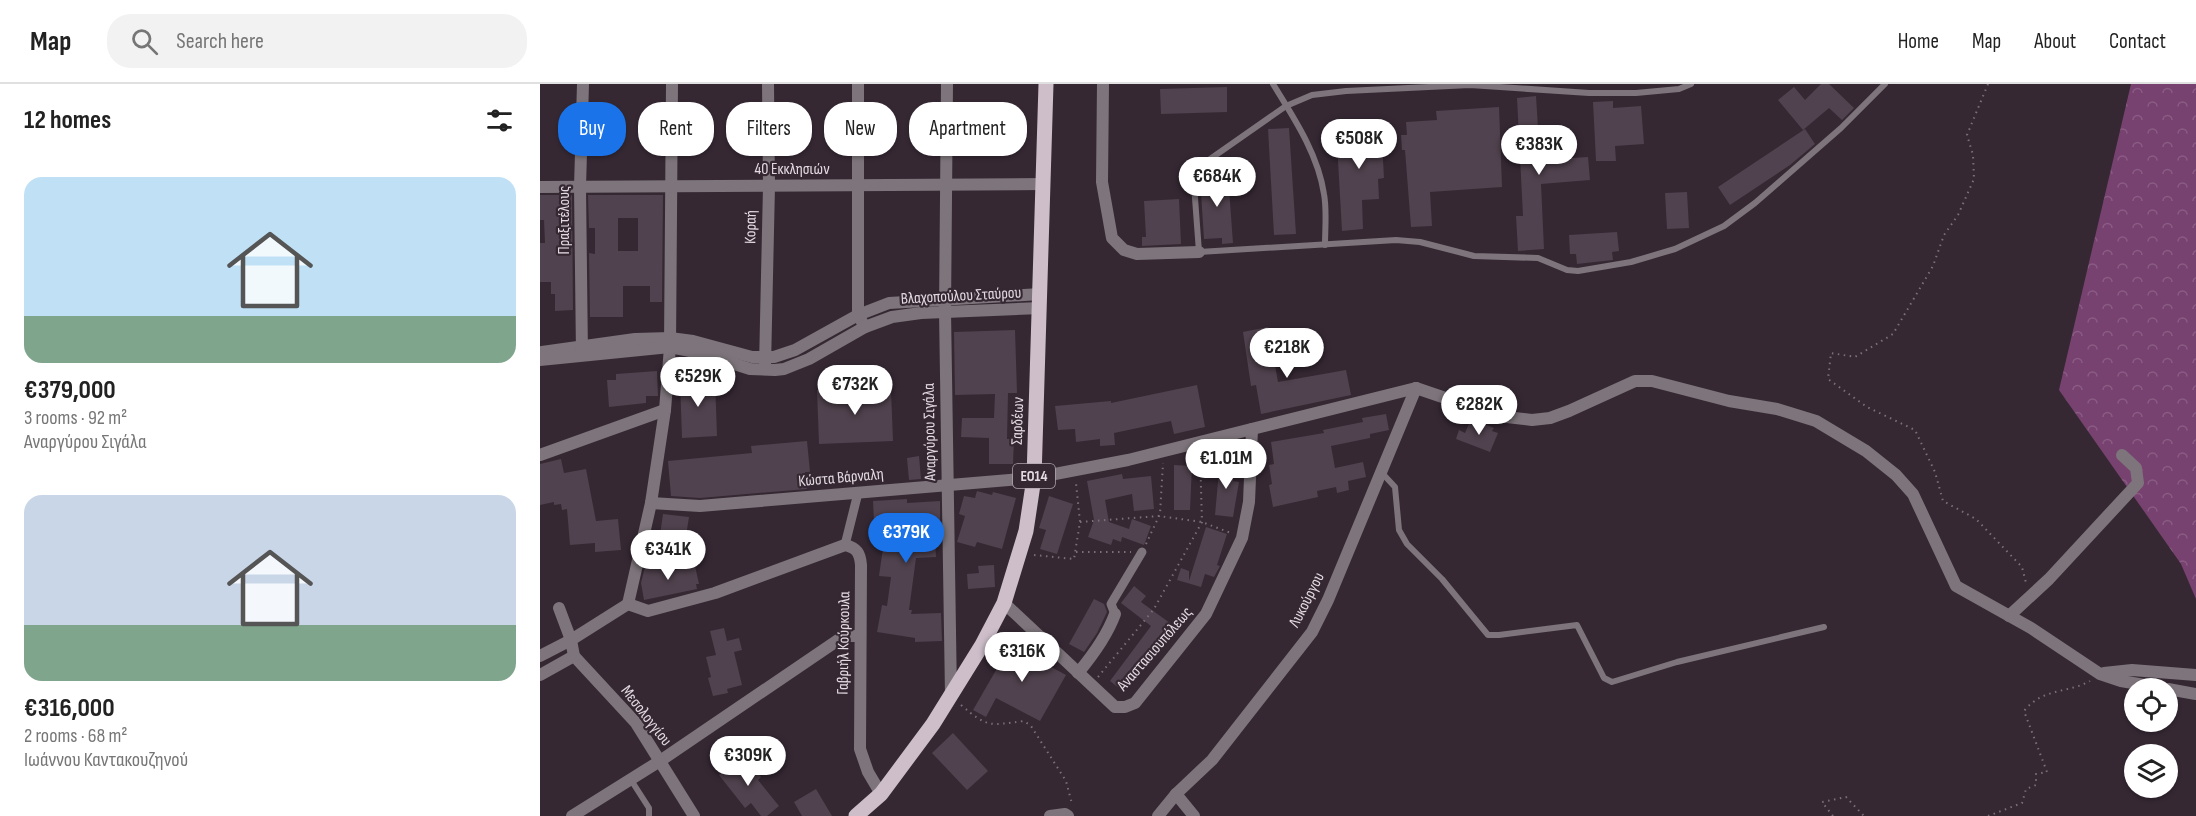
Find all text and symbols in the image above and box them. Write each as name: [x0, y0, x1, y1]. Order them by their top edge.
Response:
search box: [107, 14, 527, 68]
text: Map: [30, 25, 71, 58]
icon: search: [128, 25, 161, 58]
text: Search here: [176, 28, 264, 55]
text: Home: [1898, 29, 1939, 54]
text: Map: [1972, 29, 2001, 54]
text: About: [2034, 29, 2076, 54]
text: Contact: [2109, 29, 2166, 54]
chip: Buy: [558, 102, 626, 156]
chip: Rent: [638, 102, 714, 156]
chip: Filters: [726, 102, 812, 156]
chip: New: [824, 102, 897, 156]
chip: Apartment: [909, 102, 1027, 156]
icon: filters: [483, 104, 516, 137]
text: 12 homes: [24, 105, 111, 136]
pin: €508K: [1317, 119, 1401, 170]
pin: €383K: [1497, 125, 1581, 176]
text: €508K: [1335, 126, 1383, 150]
text: €383K: [1515, 132, 1563, 156]
pin: €684K: [1175, 157, 1259, 208]
street label: 40 Εκκλησιών: [755, 160, 829, 179]
text: €684K: [1193, 164, 1241, 188]
street label: Πραξιτέλους: [555, 186, 574, 254]
street label: Κοραή: [741, 210, 761, 244]
icon: home: [216, 216, 324, 324]
street label: Βλαχοπούλου Σταύρου: [900, 283, 1022, 309]
pin: €218K: [1245, 328, 1329, 379]
text: €218K: [1264, 335, 1310, 359]
pin: €529K: [656, 357, 740, 408]
text: €529K: [674, 364, 722, 388]
pin: €732K: [813, 365, 897, 416]
text: €732K: [832, 372, 878, 396]
text: €379,000: [24, 375, 116, 406]
street label: Αναργύρου Σιγάλα: [920, 383, 940, 482]
pin: €282K: [1437, 385, 1521, 436]
text: €282K: [1455, 392, 1503, 416]
street label: Σαρδέων: [1008, 397, 1028, 445]
text: 3 rooms · 92 m²: [24, 406, 127, 430]
text: Αναργύρου Σιγάλα: [24, 430, 146, 454]
pin: €1.01M: [1177, 439, 1275, 490]
text: €1.01M: [1200, 446, 1252, 470]
road number: ΕΟ14: [1013, 464, 1055, 488]
street label: Κώστα Βάρναλη: [798, 465, 884, 491]
pin: €379K: [864, 513, 948, 564]
text: €379K: [882, 520, 930, 544]
pin: €341K: [626, 530, 710, 581]
icon: home: [216, 534, 324, 642]
text: €341K: [645, 537, 691, 561]
street label: Λυκούργου: [1285, 569, 1329, 632]
street label: Γαβριήλ Κούρκουλα: [834, 591, 854, 695]
street label: Αναστασιουπόλεως: [1113, 603, 1197, 696]
pin: €316K: [980, 632, 1064, 683]
text: €316K: [999, 639, 1045, 663]
map controls: [2124, 678, 2178, 798]
button: locate: [2124, 678, 2178, 732]
street label: Μεσολογγίου: [617, 682, 675, 750]
text: €316,000: [24, 693, 115, 724]
text: 2 rooms · 68 m²: [24, 724, 128, 748]
pin: €309K: [706, 736, 790, 787]
text: €309K: [724, 743, 772, 767]
button: layers: [2124, 744, 2178, 798]
text: Ιωάννου Καντακουζηνού: [24, 748, 188, 772]

